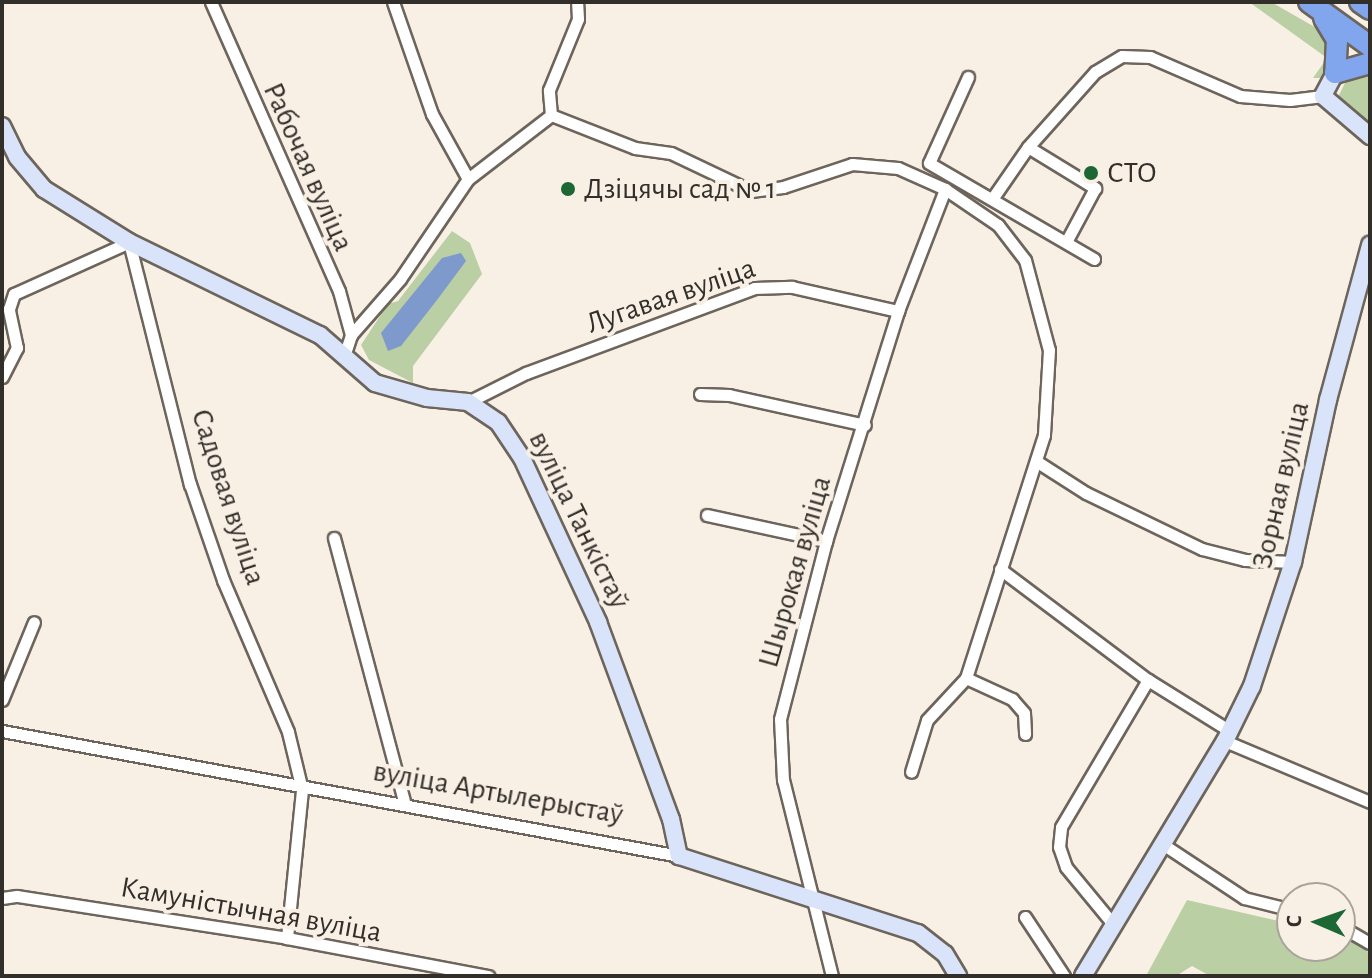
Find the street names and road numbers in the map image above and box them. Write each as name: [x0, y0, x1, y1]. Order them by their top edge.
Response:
street label: Рабочая вуліца: [255, 77, 361, 257]
street label: Лугавая вуліца: [582, 250, 760, 342]
street label: Зорная вуліца: [1244, 398, 1318, 572]
street label: Садовая вуліца: [183, 404, 273, 590]
street label: вуліца Танкістаў: [521, 425, 637, 615]
street label: Шырокая вуліца: [750, 472, 840, 672]
street label: вуліца Артылерыстаў: [370, 753, 626, 833]
street label: Камуністычная вуліца: [118, 869, 384, 951]

